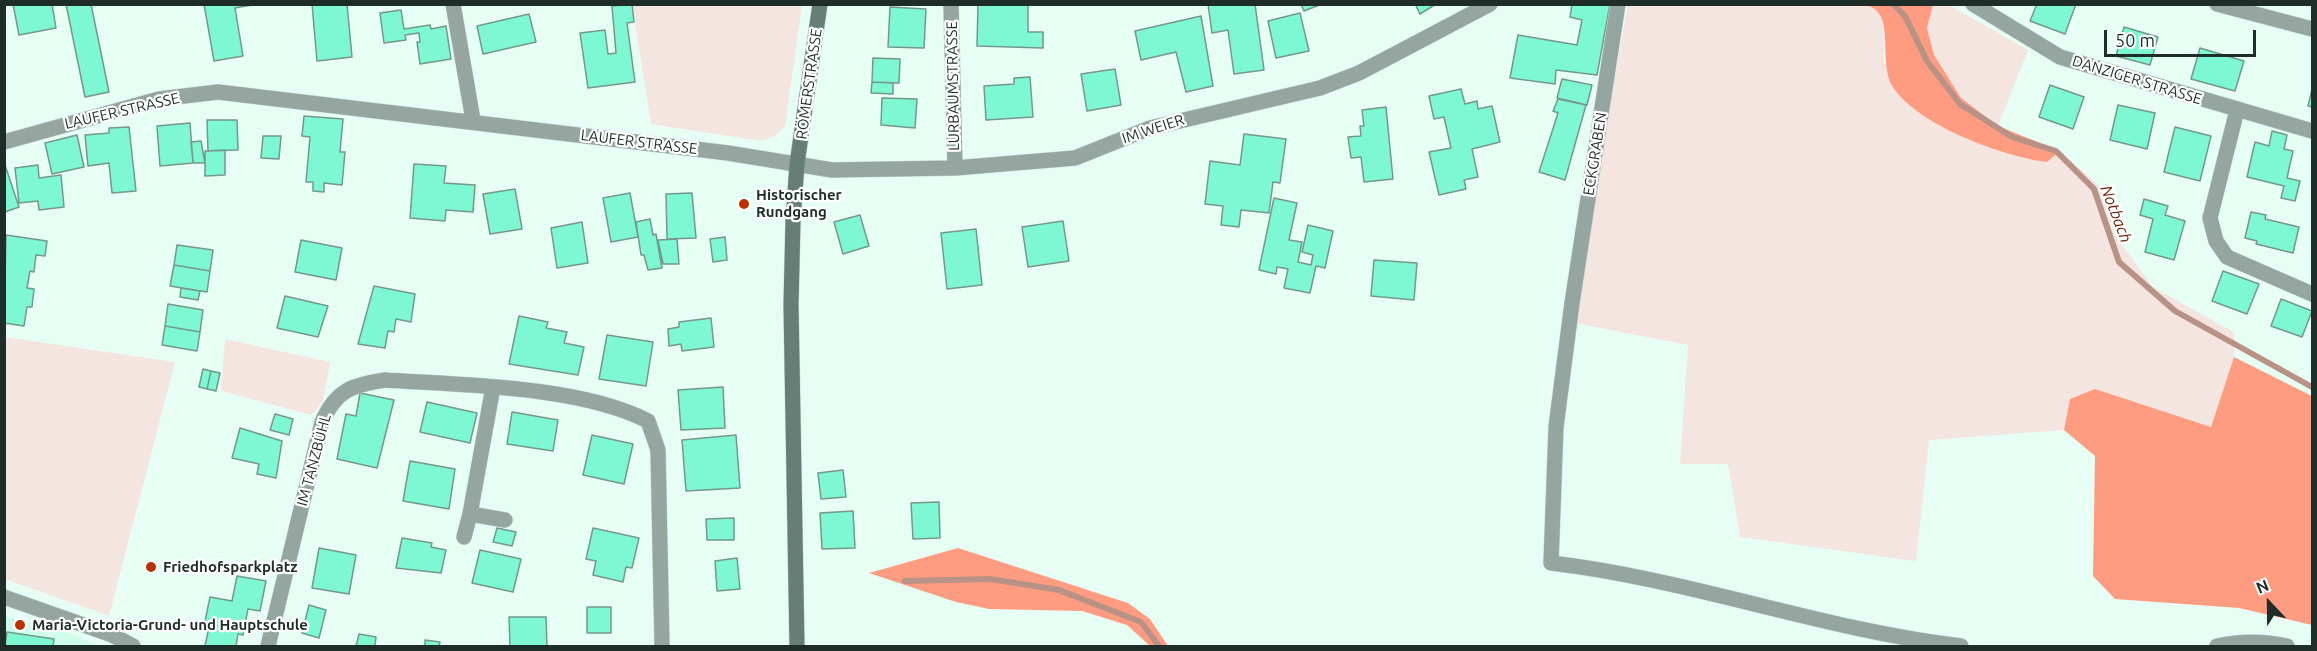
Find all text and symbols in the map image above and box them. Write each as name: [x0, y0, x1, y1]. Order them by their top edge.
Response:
scale bar: [2107, 18, 2258, 56]
street label: LURBAUMSTRASSE: [943, 21, 963, 151]
street label: RÖMERSTRASSE: [792, 27, 826, 141]
text: 50 m: [2115, 30, 2155, 50]
street label: DANZIGER STRASSE: [2070, 52, 2204, 108]
street label: LAUFER STRASSE: [63, 89, 181, 133]
street label: IM WEIER: [1120, 111, 1186, 147]
street label: ECKGRABEN: [1580, 111, 1610, 197]
street label: LAUFER STRASSE: [580, 126, 698, 158]
water label: Notbach: [2096, 183, 2136, 245]
place label: Historischer Rundgang: [756, 186, 842, 221]
marker: Historischer Rundgang: [737, 197, 751, 211]
street label: IM TANZBÜHL: [293, 412, 335, 508]
place label: Friedhofsparkplatz: [163, 558, 298, 576]
marker: Friedhofsparkplatz: [144, 560, 158, 574]
north arrow: [2239, 573, 2299, 633]
text: N: [2253, 576, 2271, 597]
place label: Maria-Victoria-Grund- und Hauptschule: [32, 616, 308, 634]
marker: Maria-Victoria-Grund- und Hauptschule: [13, 618, 27, 632]

